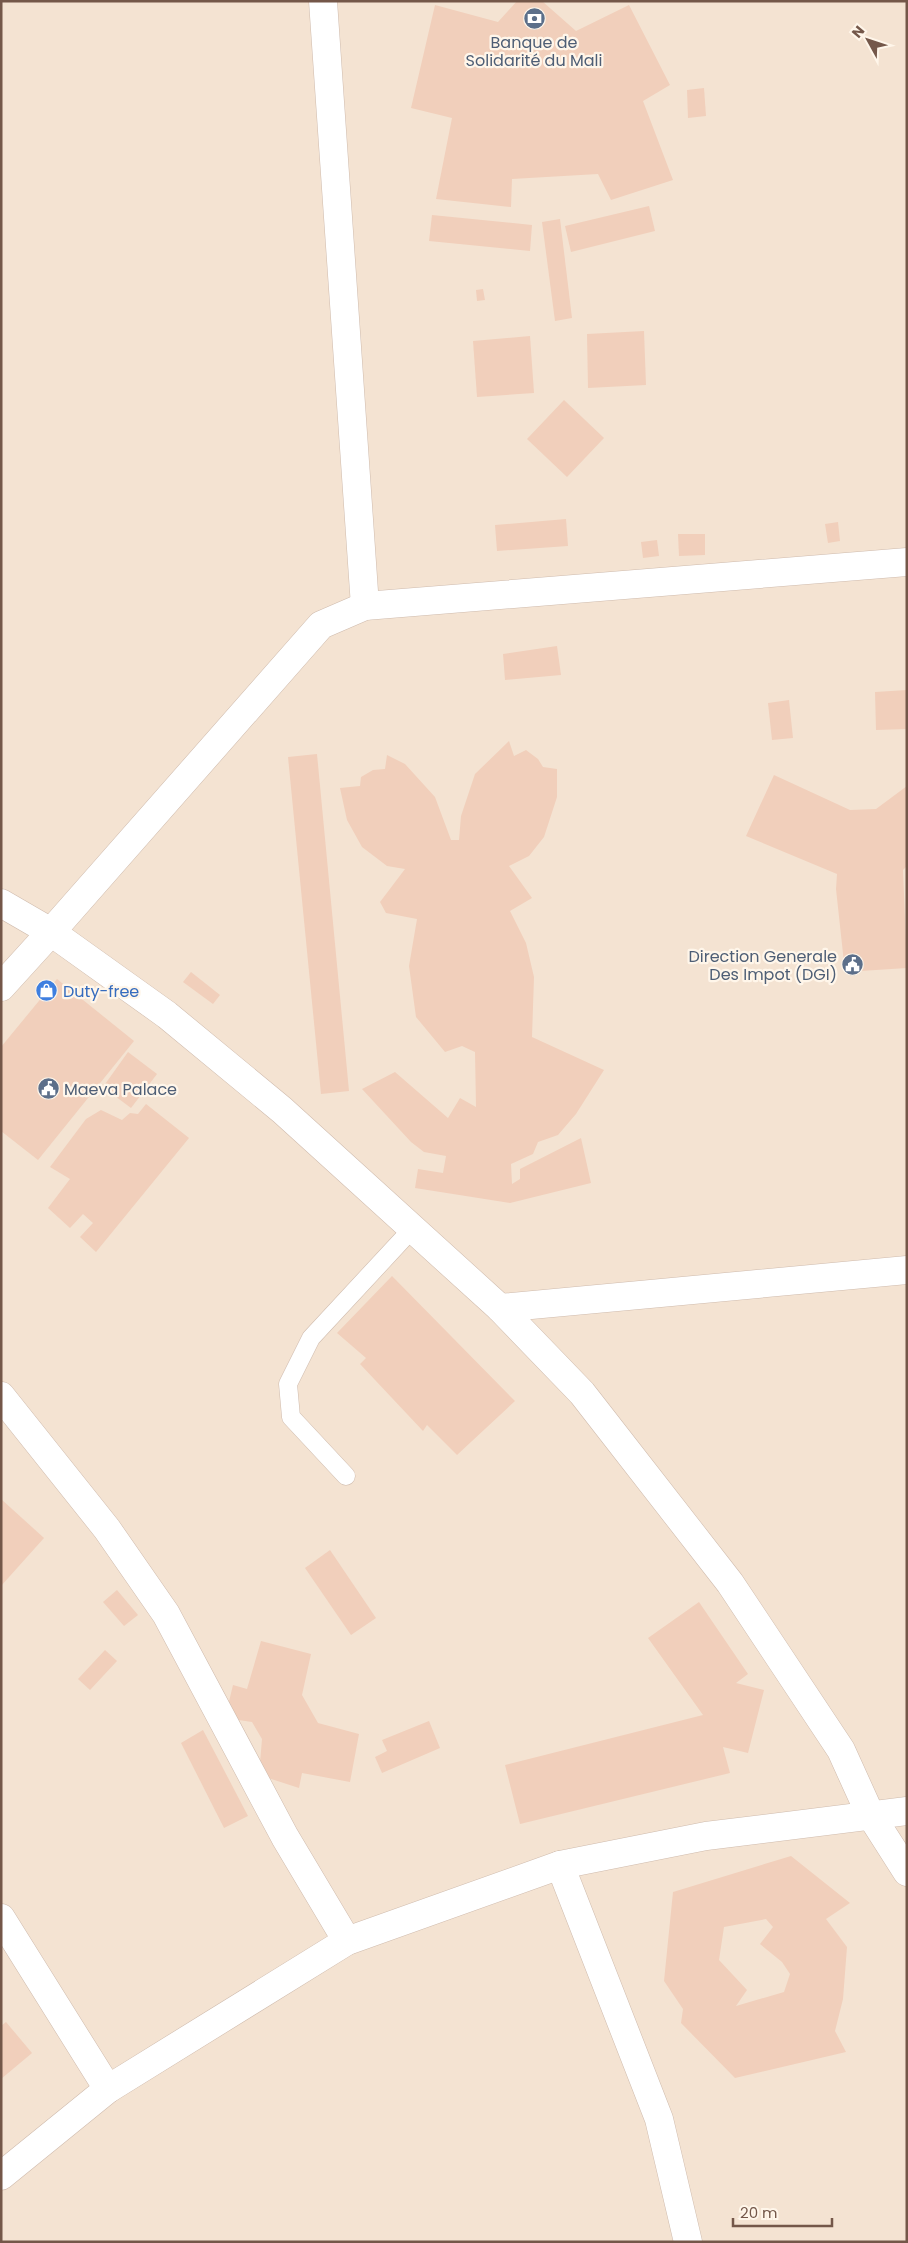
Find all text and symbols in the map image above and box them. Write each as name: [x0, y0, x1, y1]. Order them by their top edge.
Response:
bank icon: Banque de Solidarité du Mali: [522, 6, 546, 30]
north arrow: [843, 15, 893, 65]
text: N: [847, 21, 869, 42]
place label: Banque de Solidarité du Mali: [466, 31, 602, 72]
place label: Direction Generale Des Impot (DGI): [688, 945, 837, 986]
public building icon: Direction Generale Des Impot (DGI): [841, 953, 865, 977]
shop icon: Duty-free: [35, 979, 59, 1003]
place label: Duty-free: [63, 980, 139, 1003]
public building icon: Maeva Palace: [36, 1077, 60, 1101]
place label: Maeva Palace: [64, 1078, 177, 1101]
scale bar: [733, 2196, 832, 2228]
text: 20 m: [740, 2202, 778, 2223]

